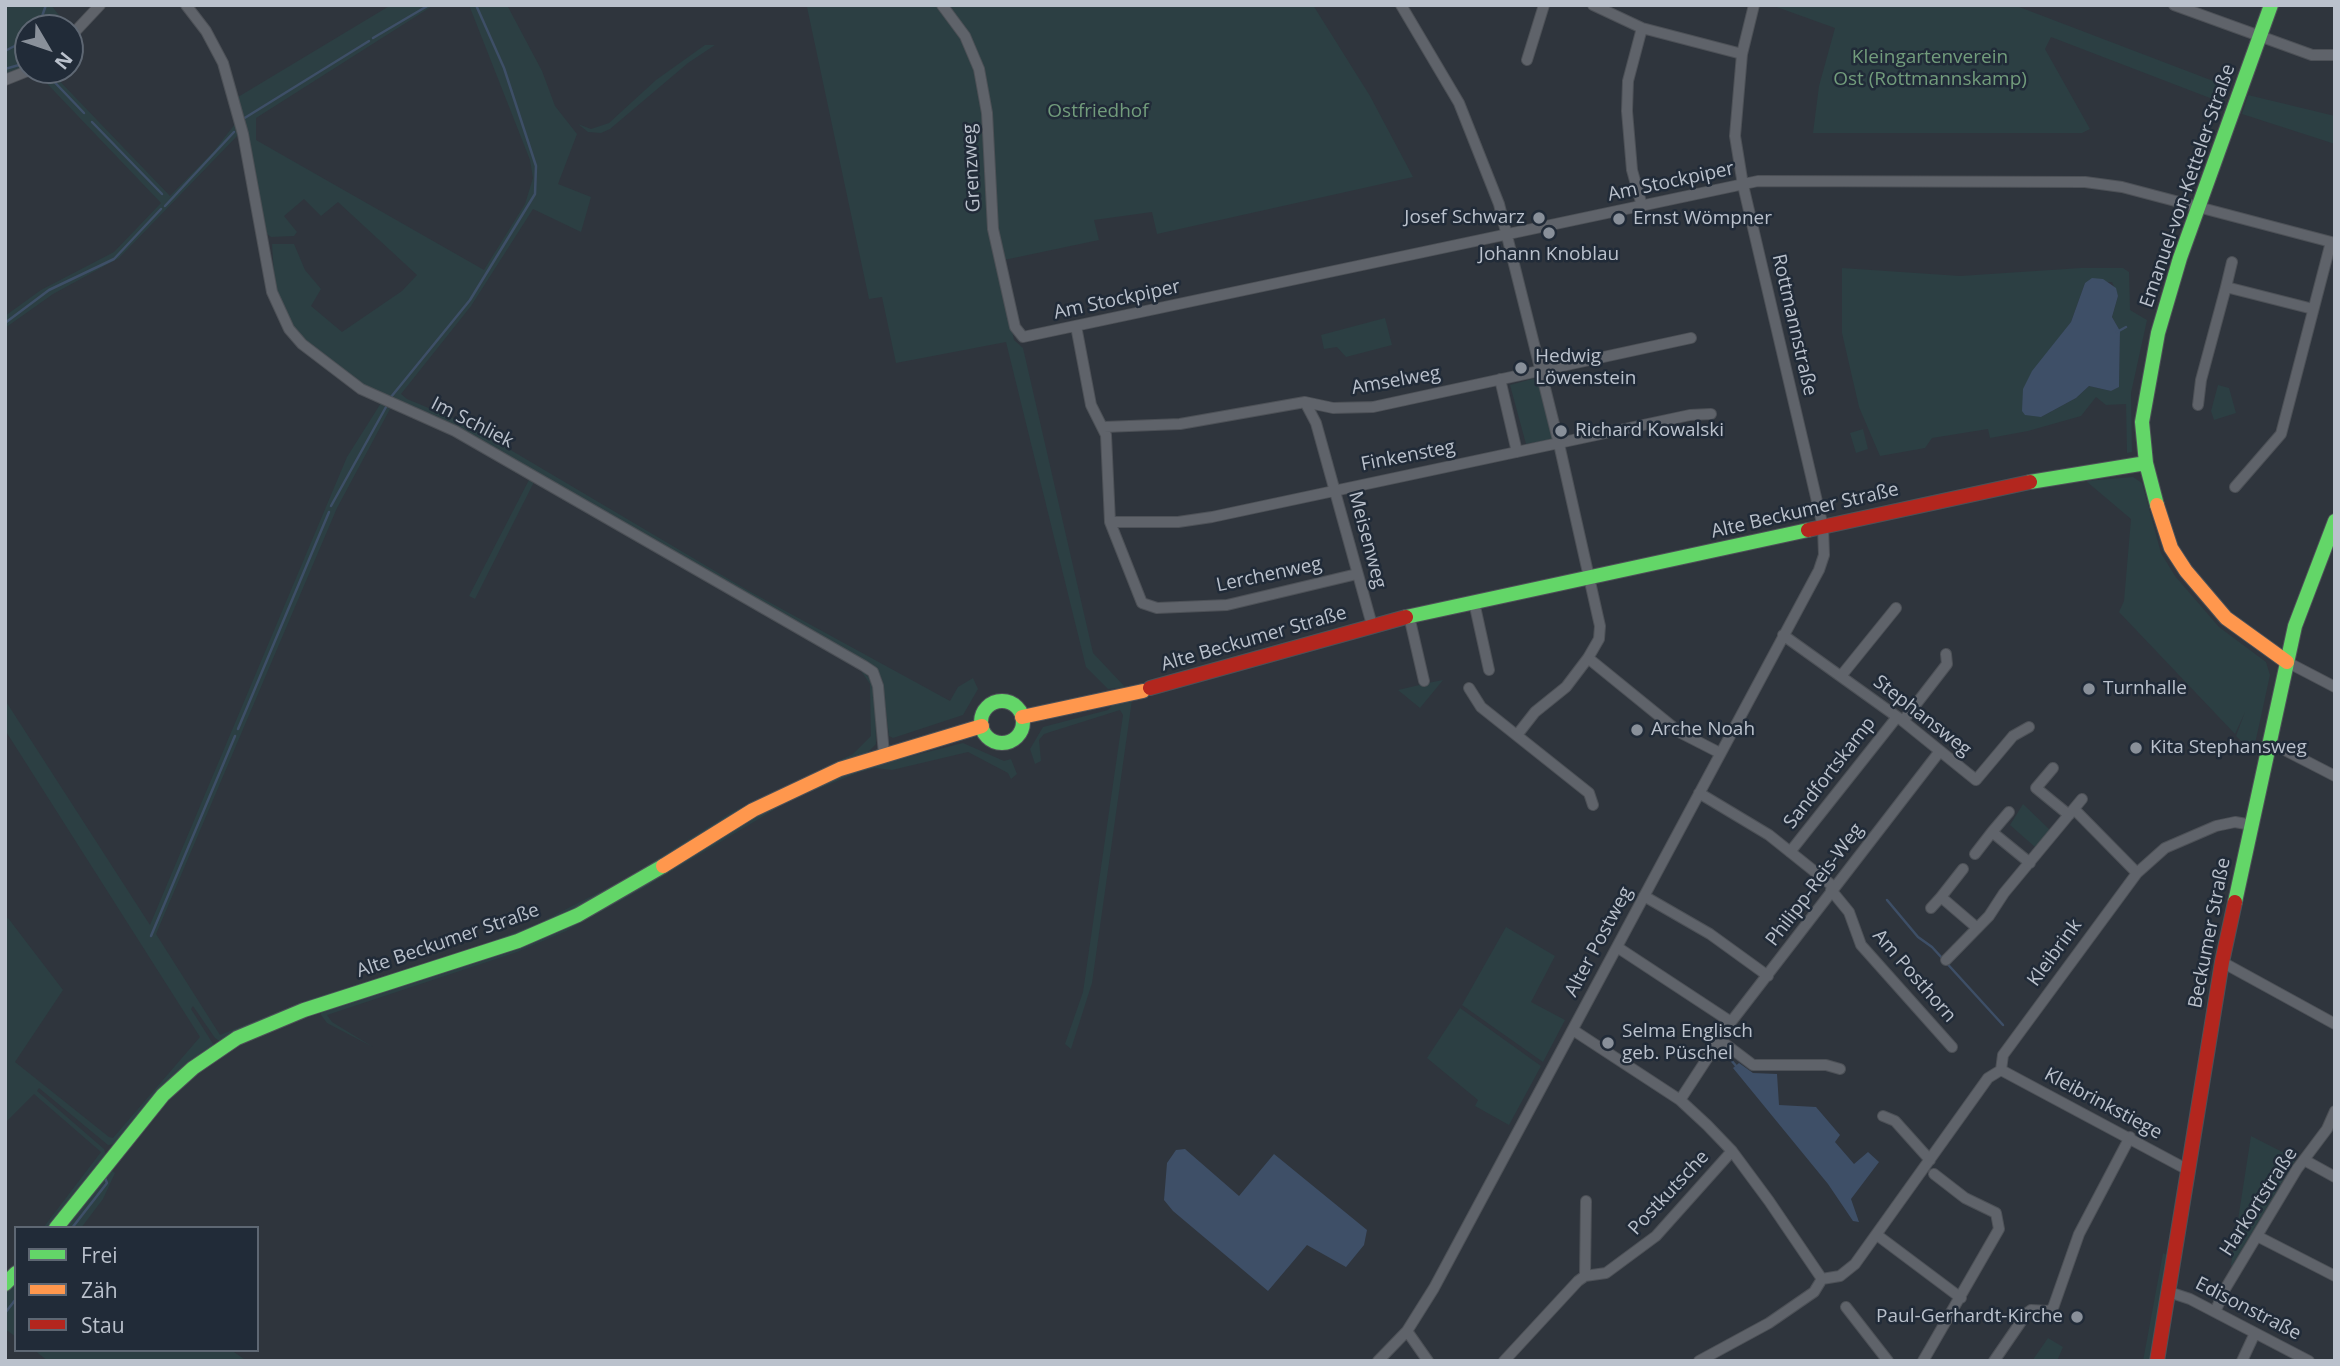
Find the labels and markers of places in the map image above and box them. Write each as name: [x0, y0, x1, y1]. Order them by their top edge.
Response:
place label: Josef Schwarz: [1404, 207, 1525, 229]
place label: Ernst Wömpner: [1633, 208, 1772, 230]
marker: Josef Schwarz: [1531, 210, 1547, 226]
marker: Ernst Wömpner: [1611, 211, 1627, 227]
marker: Johann Knoblau: [1541, 225, 1557, 241]
place label: Johann Knoblau: [1479, 244, 1619, 266]
place label: Hedwig Löwenstein: [1535, 346, 1636, 390]
marker: Hedwig Löwenstein: [1513, 360, 1529, 376]
place label: Richard Kowalski: [1575, 420, 1724, 442]
marker: Richard Kowalski: [1553, 423, 1569, 439]
place label: Turnhalle: [2103, 678, 2187, 700]
marker: Turnhalle: [2081, 681, 2097, 697]
place label: Arche Noah: [1651, 719, 1755, 741]
marker: Arche Noah: [1629, 722, 1645, 738]
place label: Kita Stephansweg: [2150, 737, 2307, 759]
marker: Kita Stephansweg: [2128, 740, 2144, 756]
place label: Selma Englisch geb. Püschel: [1622, 1021, 1753, 1065]
marker: Selma Englisch geb. Püschel: [1600, 1035, 1616, 1051]
place label: Paul-Gerhardt-Kirche: [1876, 1306, 2063, 1328]
marker: Paul-Gerhardt-Kirche: [2069, 1309, 2085, 1325]

